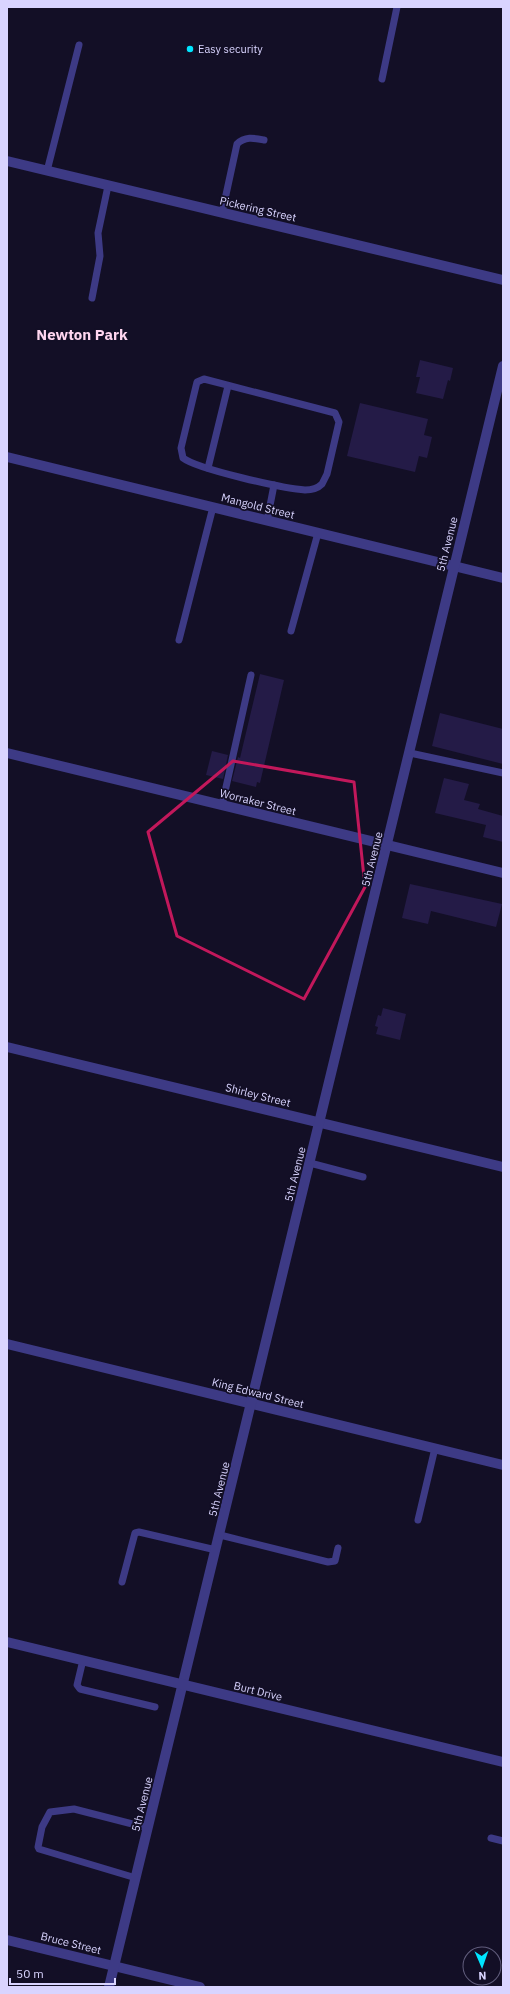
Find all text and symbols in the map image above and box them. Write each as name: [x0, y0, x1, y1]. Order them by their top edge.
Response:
place label: Easy security: [198, 42, 263, 56]
marker: Easy security: [185, 44, 195, 54]
street label: Pickering Street: [218, 193, 298, 225]
district label: Newton Park: [36, 325, 128, 344]
street label: Mangold Street: [220, 490, 296, 522]
street label: 5th Avenue: [433, 515, 461, 573]
street label: Worraker Street: [218, 786, 298, 818]
street label: 5th Avenue: [358, 830, 386, 888]
street label: Shirley Street: [224, 1080, 292, 1110]
street label: 5th Avenue: [281, 1145, 309, 1203]
street label: King Edward Street: [211, 1375, 306, 1411]
street label: 5th Avenue: [205, 1460, 233, 1518]
street label: Burt Drive: [232, 1678, 284, 1704]
street label: 5th Avenue: [128, 1775, 156, 1833]
street label: Bruce Street: [39, 1929, 103, 1957]
north arrow: [462, 1946, 502, 1986]
scale bar: [10, 1960, 115, 1986]
text: 50 m: [16, 1966, 44, 1981]
text: N: [478, 1969, 487, 1983]

